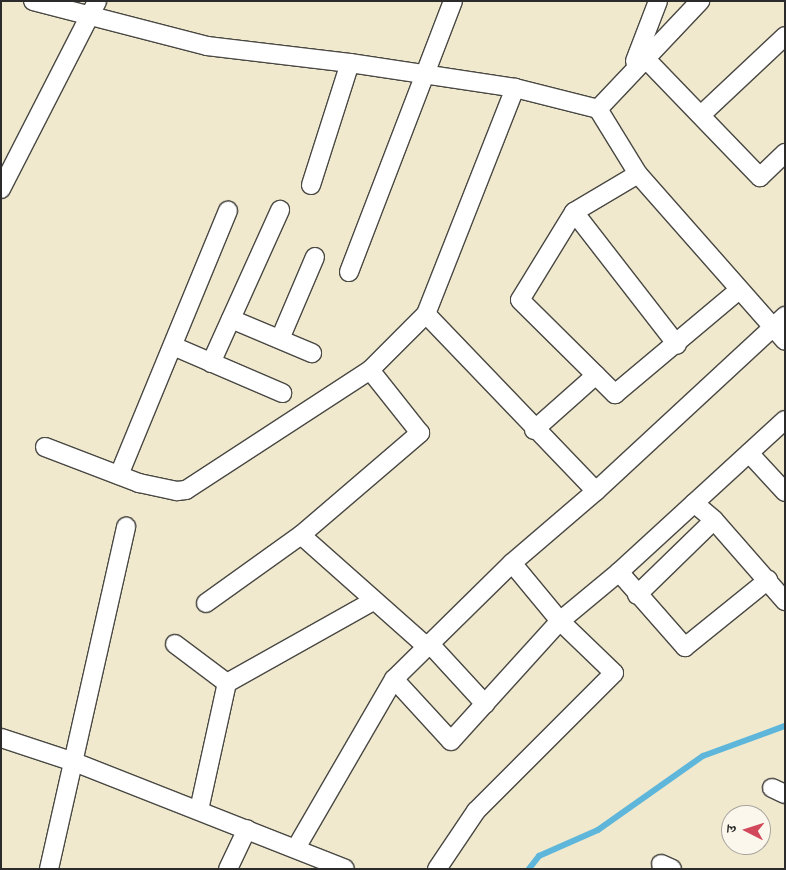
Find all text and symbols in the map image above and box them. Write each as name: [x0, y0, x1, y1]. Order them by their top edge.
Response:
north arrow: [721, 805, 771, 855]
text: उ: [723, 824, 740, 833]

